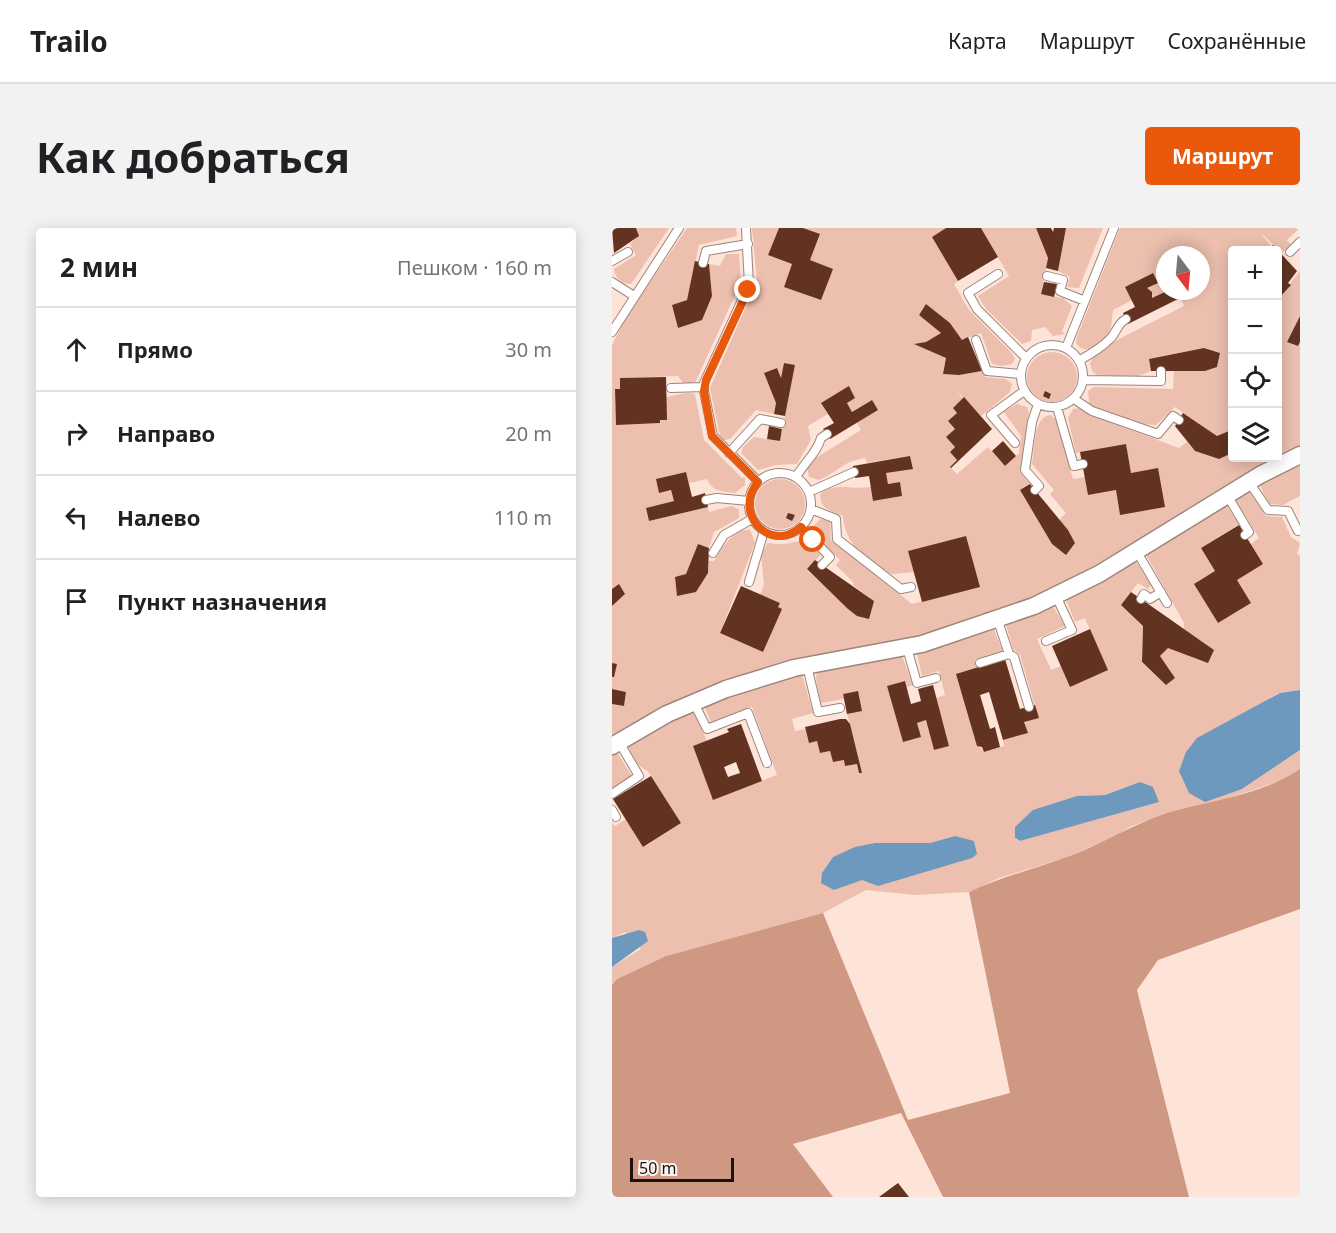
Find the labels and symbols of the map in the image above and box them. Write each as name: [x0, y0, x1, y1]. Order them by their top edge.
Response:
north arrow: [1156, 246, 1210, 300]
route end: [734, 276, 760, 302]
route start: [799, 526, 825, 552]
scale bar: [630, 1155, 734, 1182]

